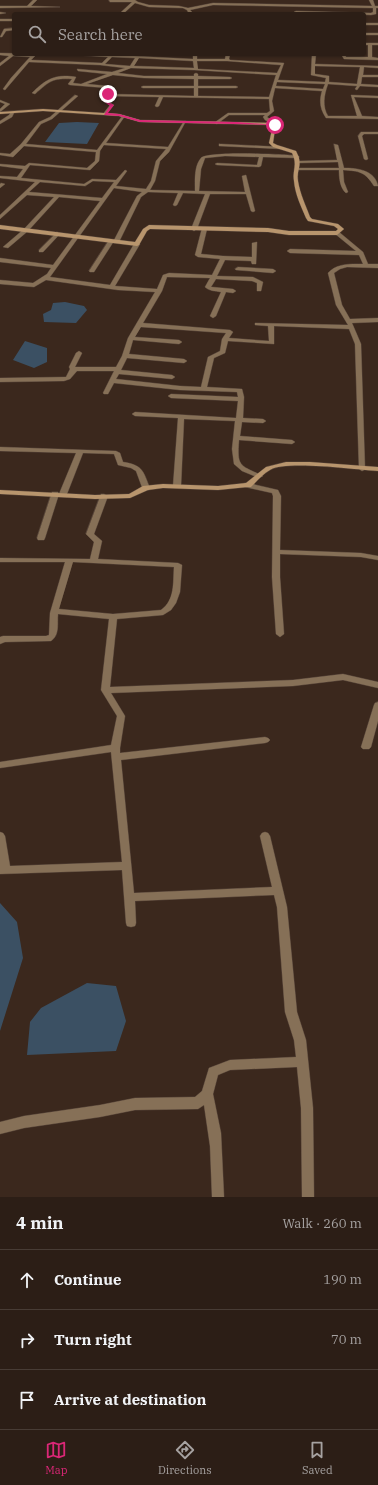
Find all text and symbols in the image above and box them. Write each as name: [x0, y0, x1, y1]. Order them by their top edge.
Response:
search box: [12, 12, 366, 56]
icon: search: [26, 23, 48, 45]
text: Search here: [58, 25, 143, 44]
route end: [99, 85, 117, 103]
route start: [266, 116, 284, 134]
text: 4 min: [16, 1212, 64, 1234]
text: Walk · 260 m: [283, 1215, 362, 1232]
icon: ahead: [16, 1269, 38, 1291]
text: Continue: [54, 1270, 121, 1289]
text: 190 m: [323, 1271, 362, 1288]
icon: right: [16, 1329, 38, 1351]
text: Turn right: [54, 1330, 132, 1349]
text: 70 m: [331, 1331, 362, 1348]
icon: arrive: [16, 1389, 38, 1411]
text: Arrive at destination: [54, 1390, 206, 1409]
tab: Map: [45, 1439, 68, 1477]
tab: Directions: [158, 1439, 212, 1477]
tab: Saved: [302, 1439, 333, 1477]

